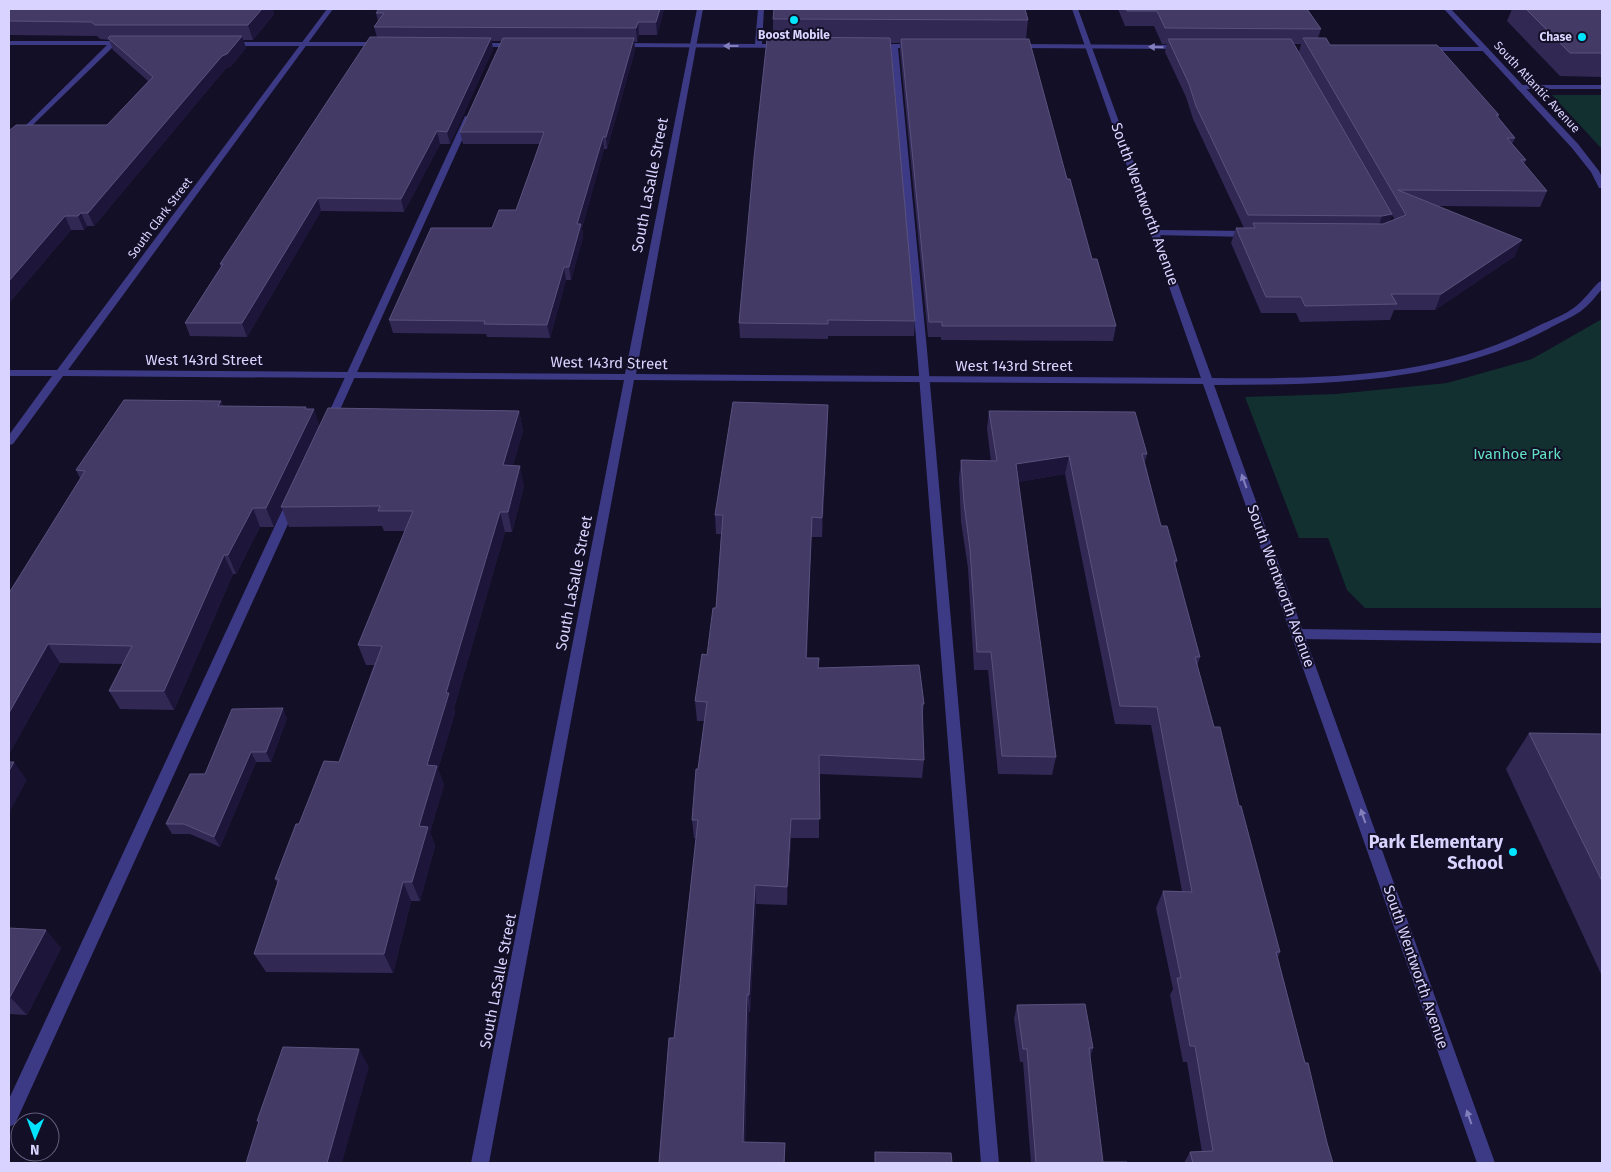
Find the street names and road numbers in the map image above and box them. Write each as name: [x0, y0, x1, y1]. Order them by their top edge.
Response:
street label: South Atlantic Avenue: [1491, 38, 1583, 136]
street label: South LaSalle Street: [628, 115, 672, 254]
street label: South Wentworth Avenue: [1107, 120, 1183, 288]
street label: South Clark Street: [125, 174, 196, 261]
street label: West 143rd Street: [145, 351, 263, 369]
street label: West 143rd Street: [550, 353, 668, 373]
street label: West 143rd Street: [955, 357, 1073, 375]
street label: South Wentworth Avenue: [1243, 502, 1319, 670]
street label: South LaSalle Street: [552, 513, 596, 652]
street label: South Wentworth Avenue: [1380, 883, 1452, 1051]
street label: South LaSalle Street: [476, 911, 520, 1050]

